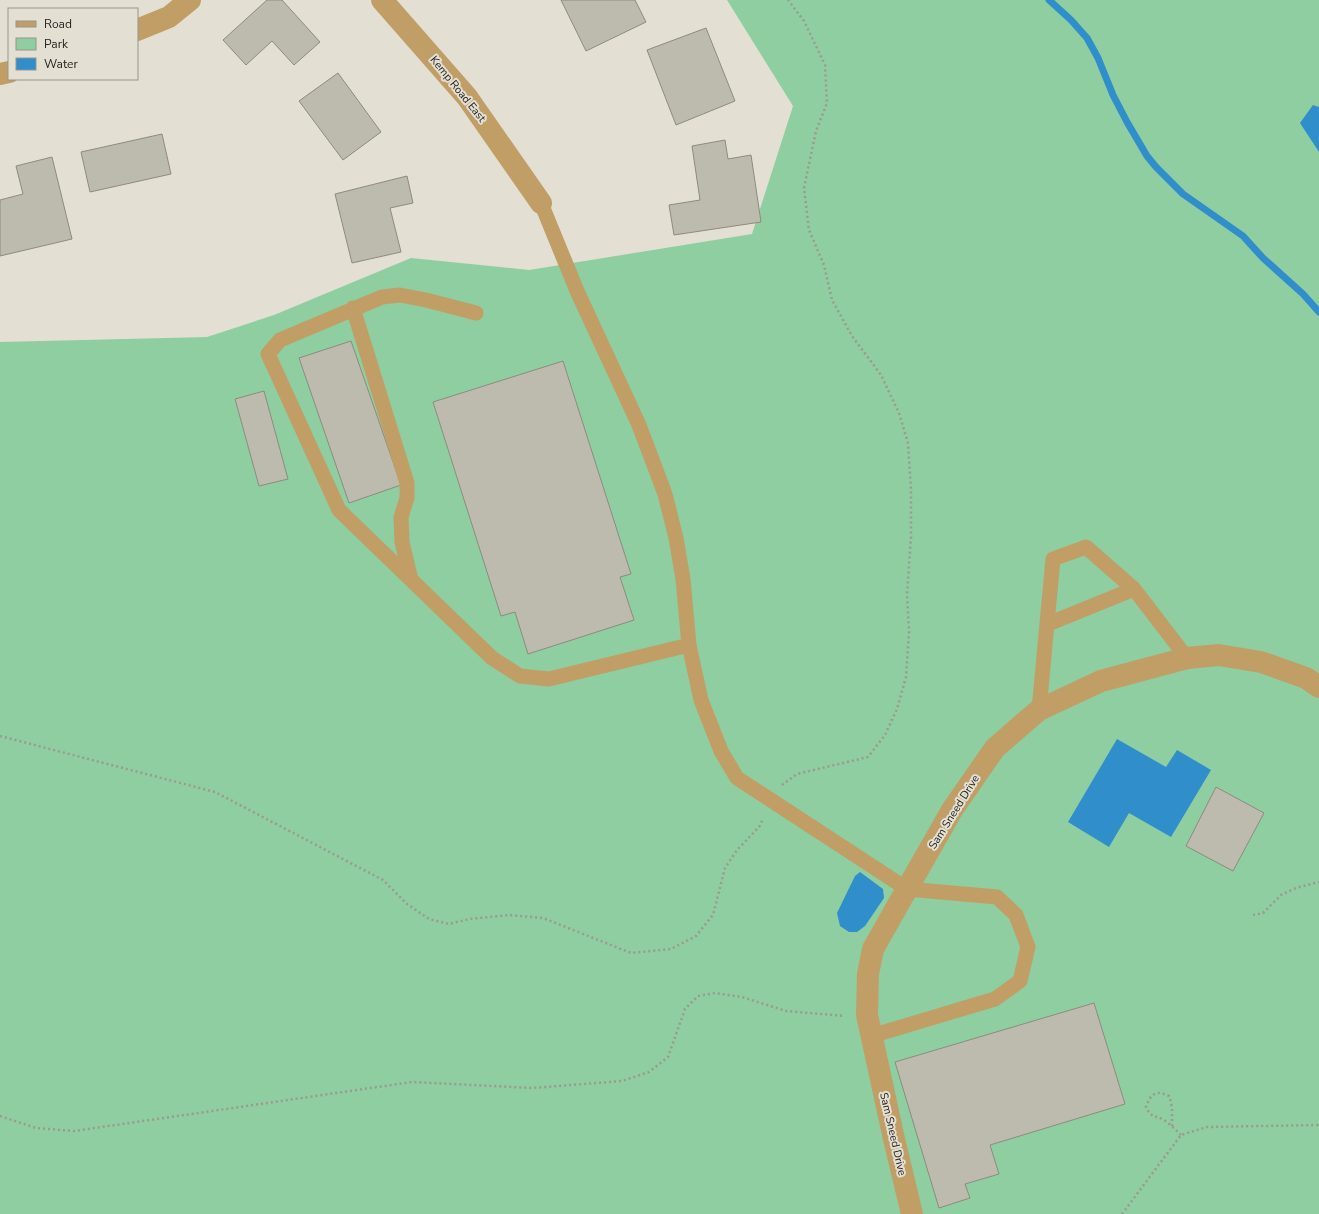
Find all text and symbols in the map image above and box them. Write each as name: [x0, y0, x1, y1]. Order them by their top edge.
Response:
legend: [8, 8, 138, 80]
text: Road: [44, 16, 72, 32]
text: Park: [44, 36, 69, 52]
street label: Kemp Road East: [427, 53, 489, 125]
text: Water: [44, 56, 78, 72]
street label: Sam Sneed Drive: [925, 772, 983, 852]
street label: Sam Sneed Drive: [876, 1091, 910, 1177]

